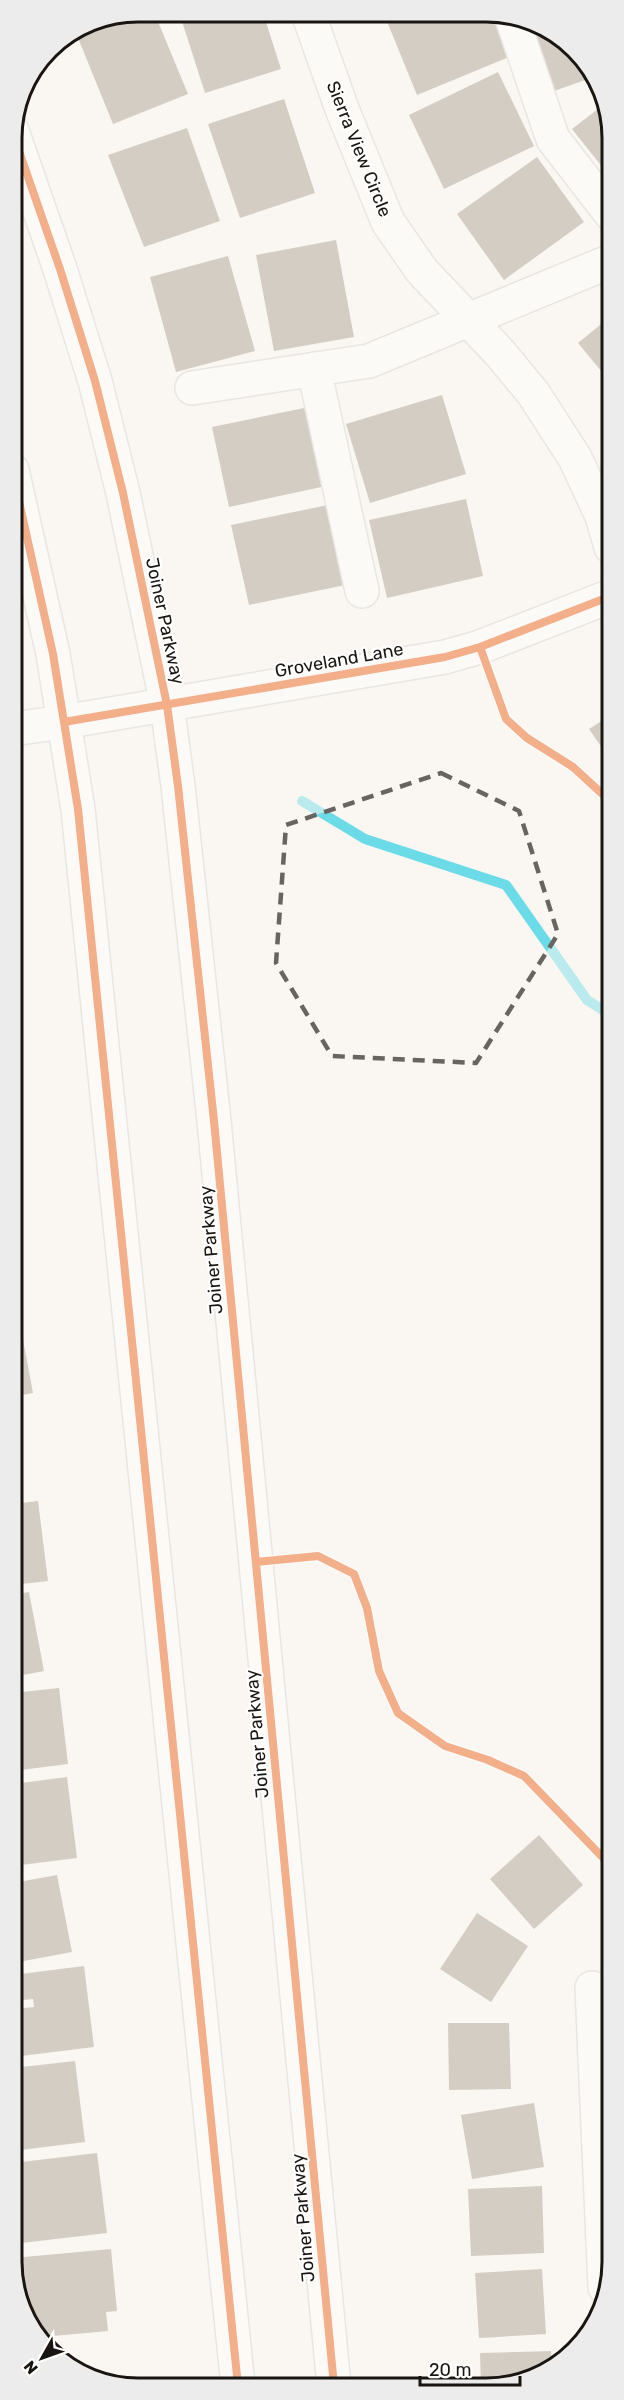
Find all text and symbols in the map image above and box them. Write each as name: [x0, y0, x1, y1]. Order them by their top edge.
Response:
street label: Sierra View Circle: [322, 78, 396, 220]
street label: Joiner Parkway: [141, 556, 189, 687]
street label: Groveland Lane: [273, 638, 405, 682]
street label: Joiner Parkway: [194, 1185, 228, 1315]
street label: Joiner Parkway: [240, 1669, 274, 1799]
street label: Joiner Parkway: [286, 2153, 320, 2283]
north arrow: [12, 2328, 72, 2388]
scale bar: [420, 2349, 520, 2387]
text: N: [20, 2357, 42, 2378]
text: 20 m: [429, 2359, 471, 2381]

